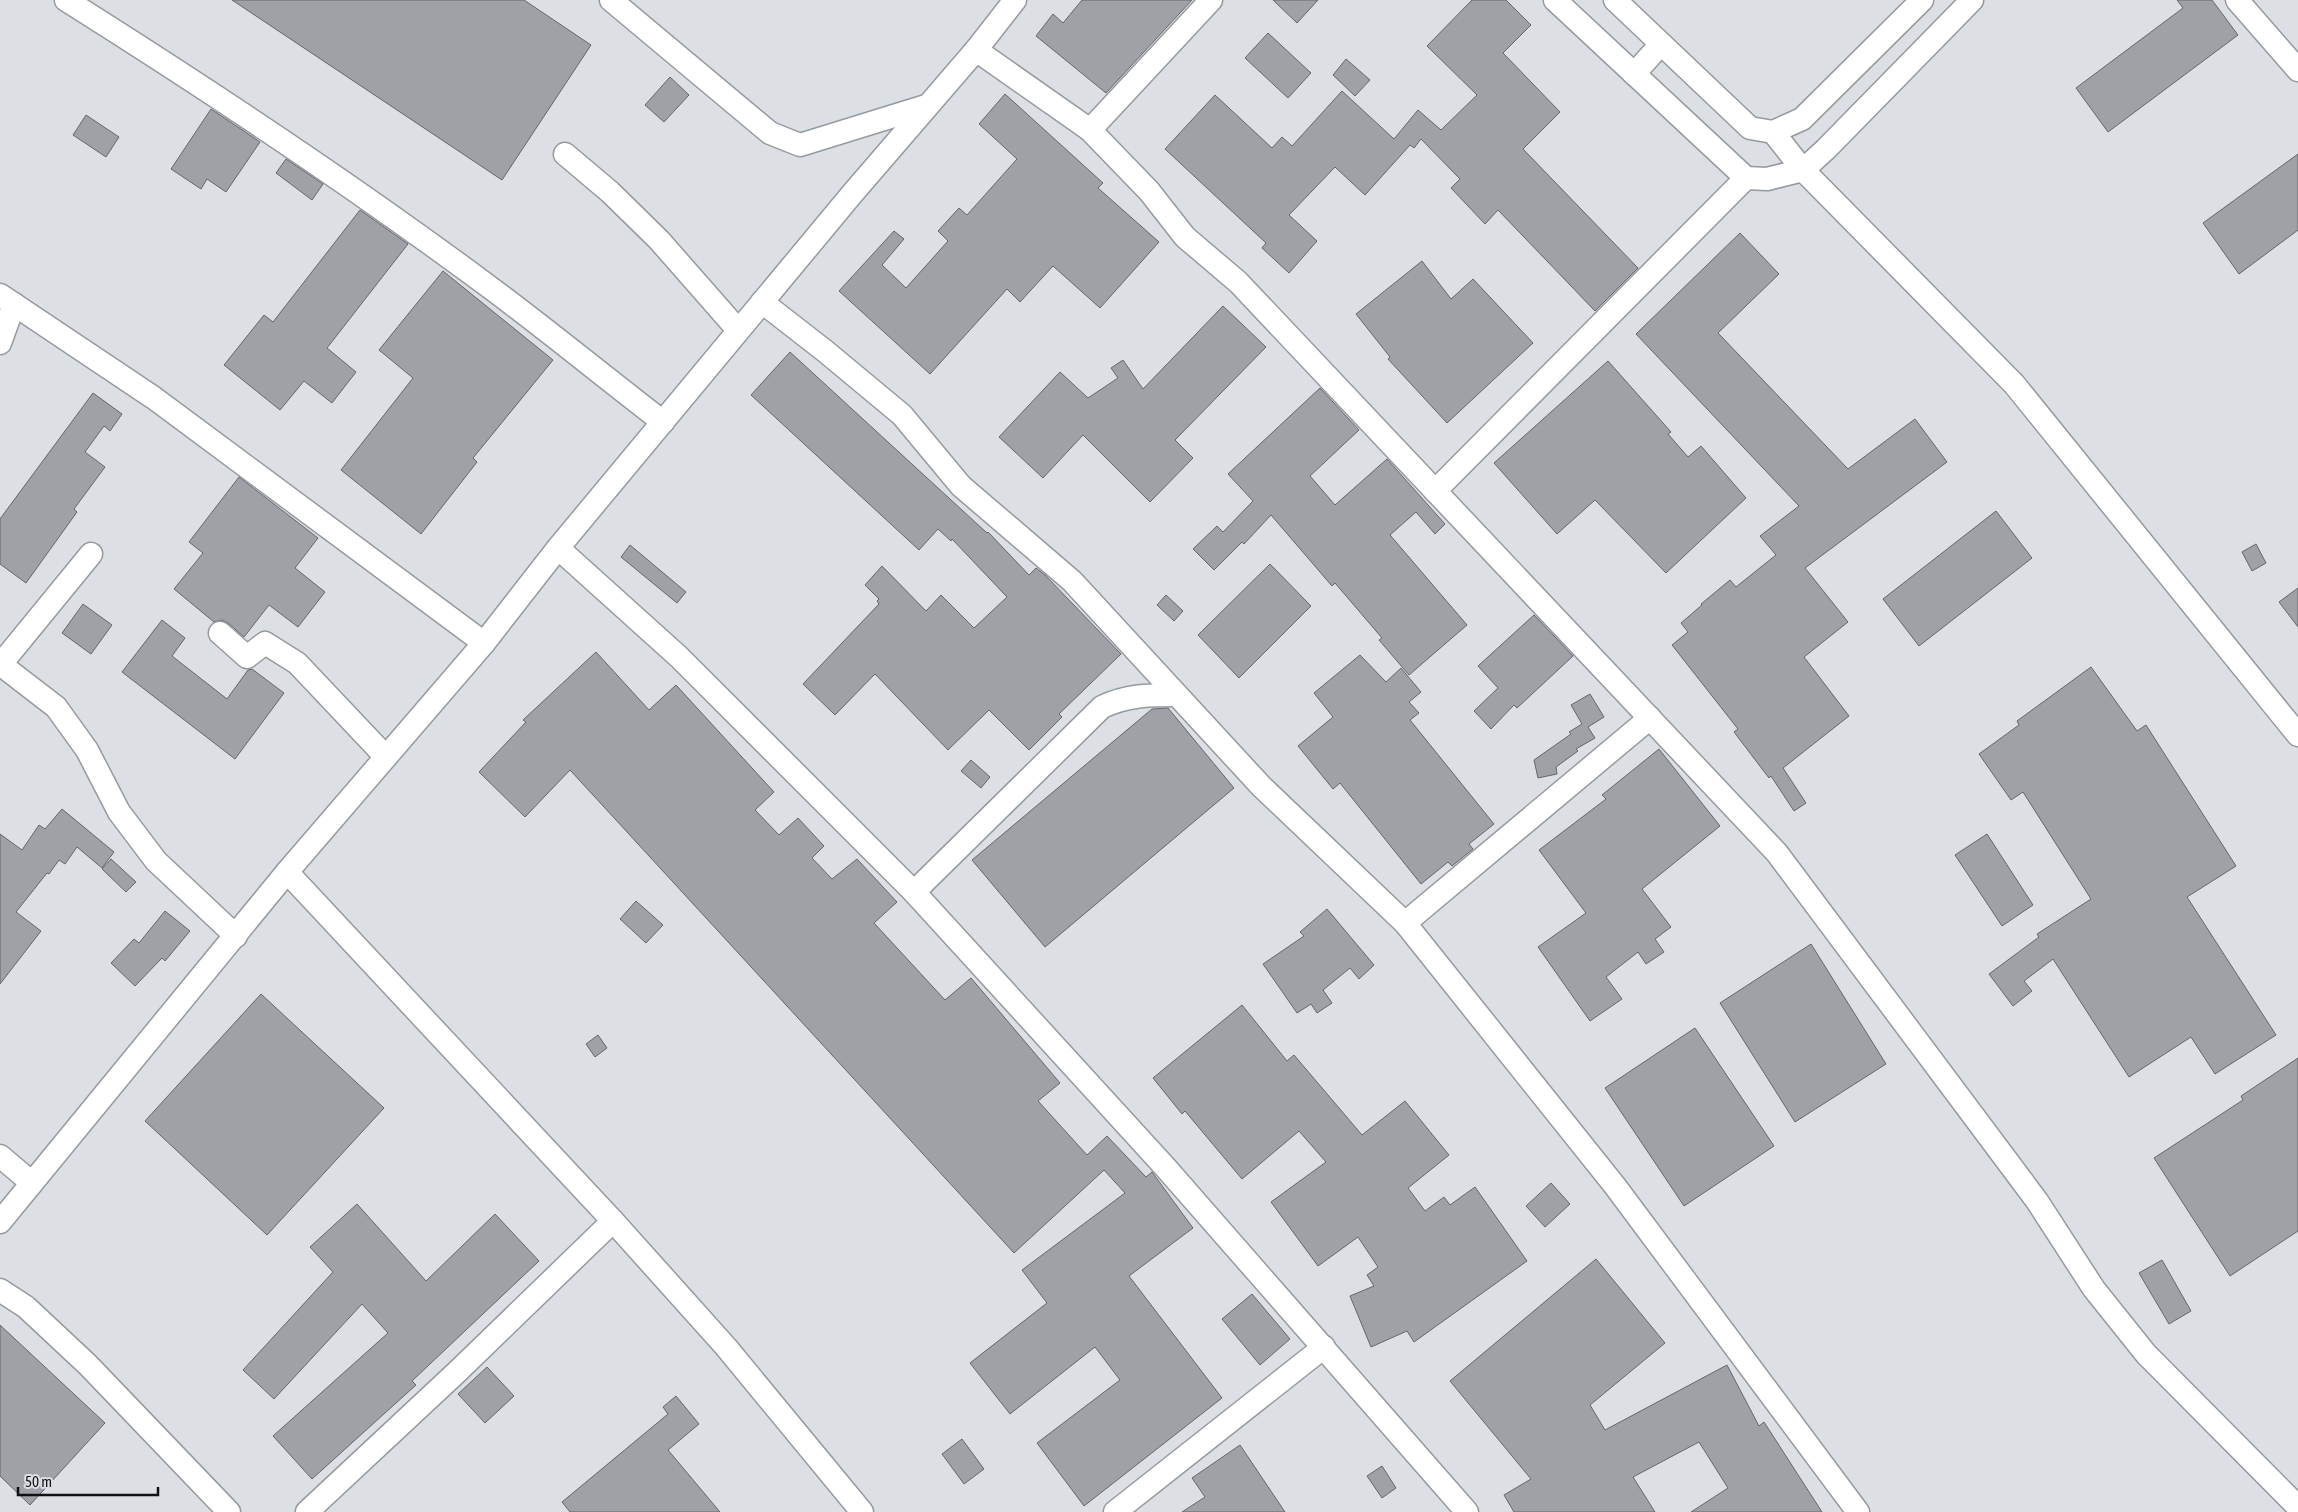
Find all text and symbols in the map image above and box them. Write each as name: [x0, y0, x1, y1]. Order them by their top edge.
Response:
scale bar: [18, 1464, 158, 1496]
text: 50 m: [25, 1473, 52, 1490]

